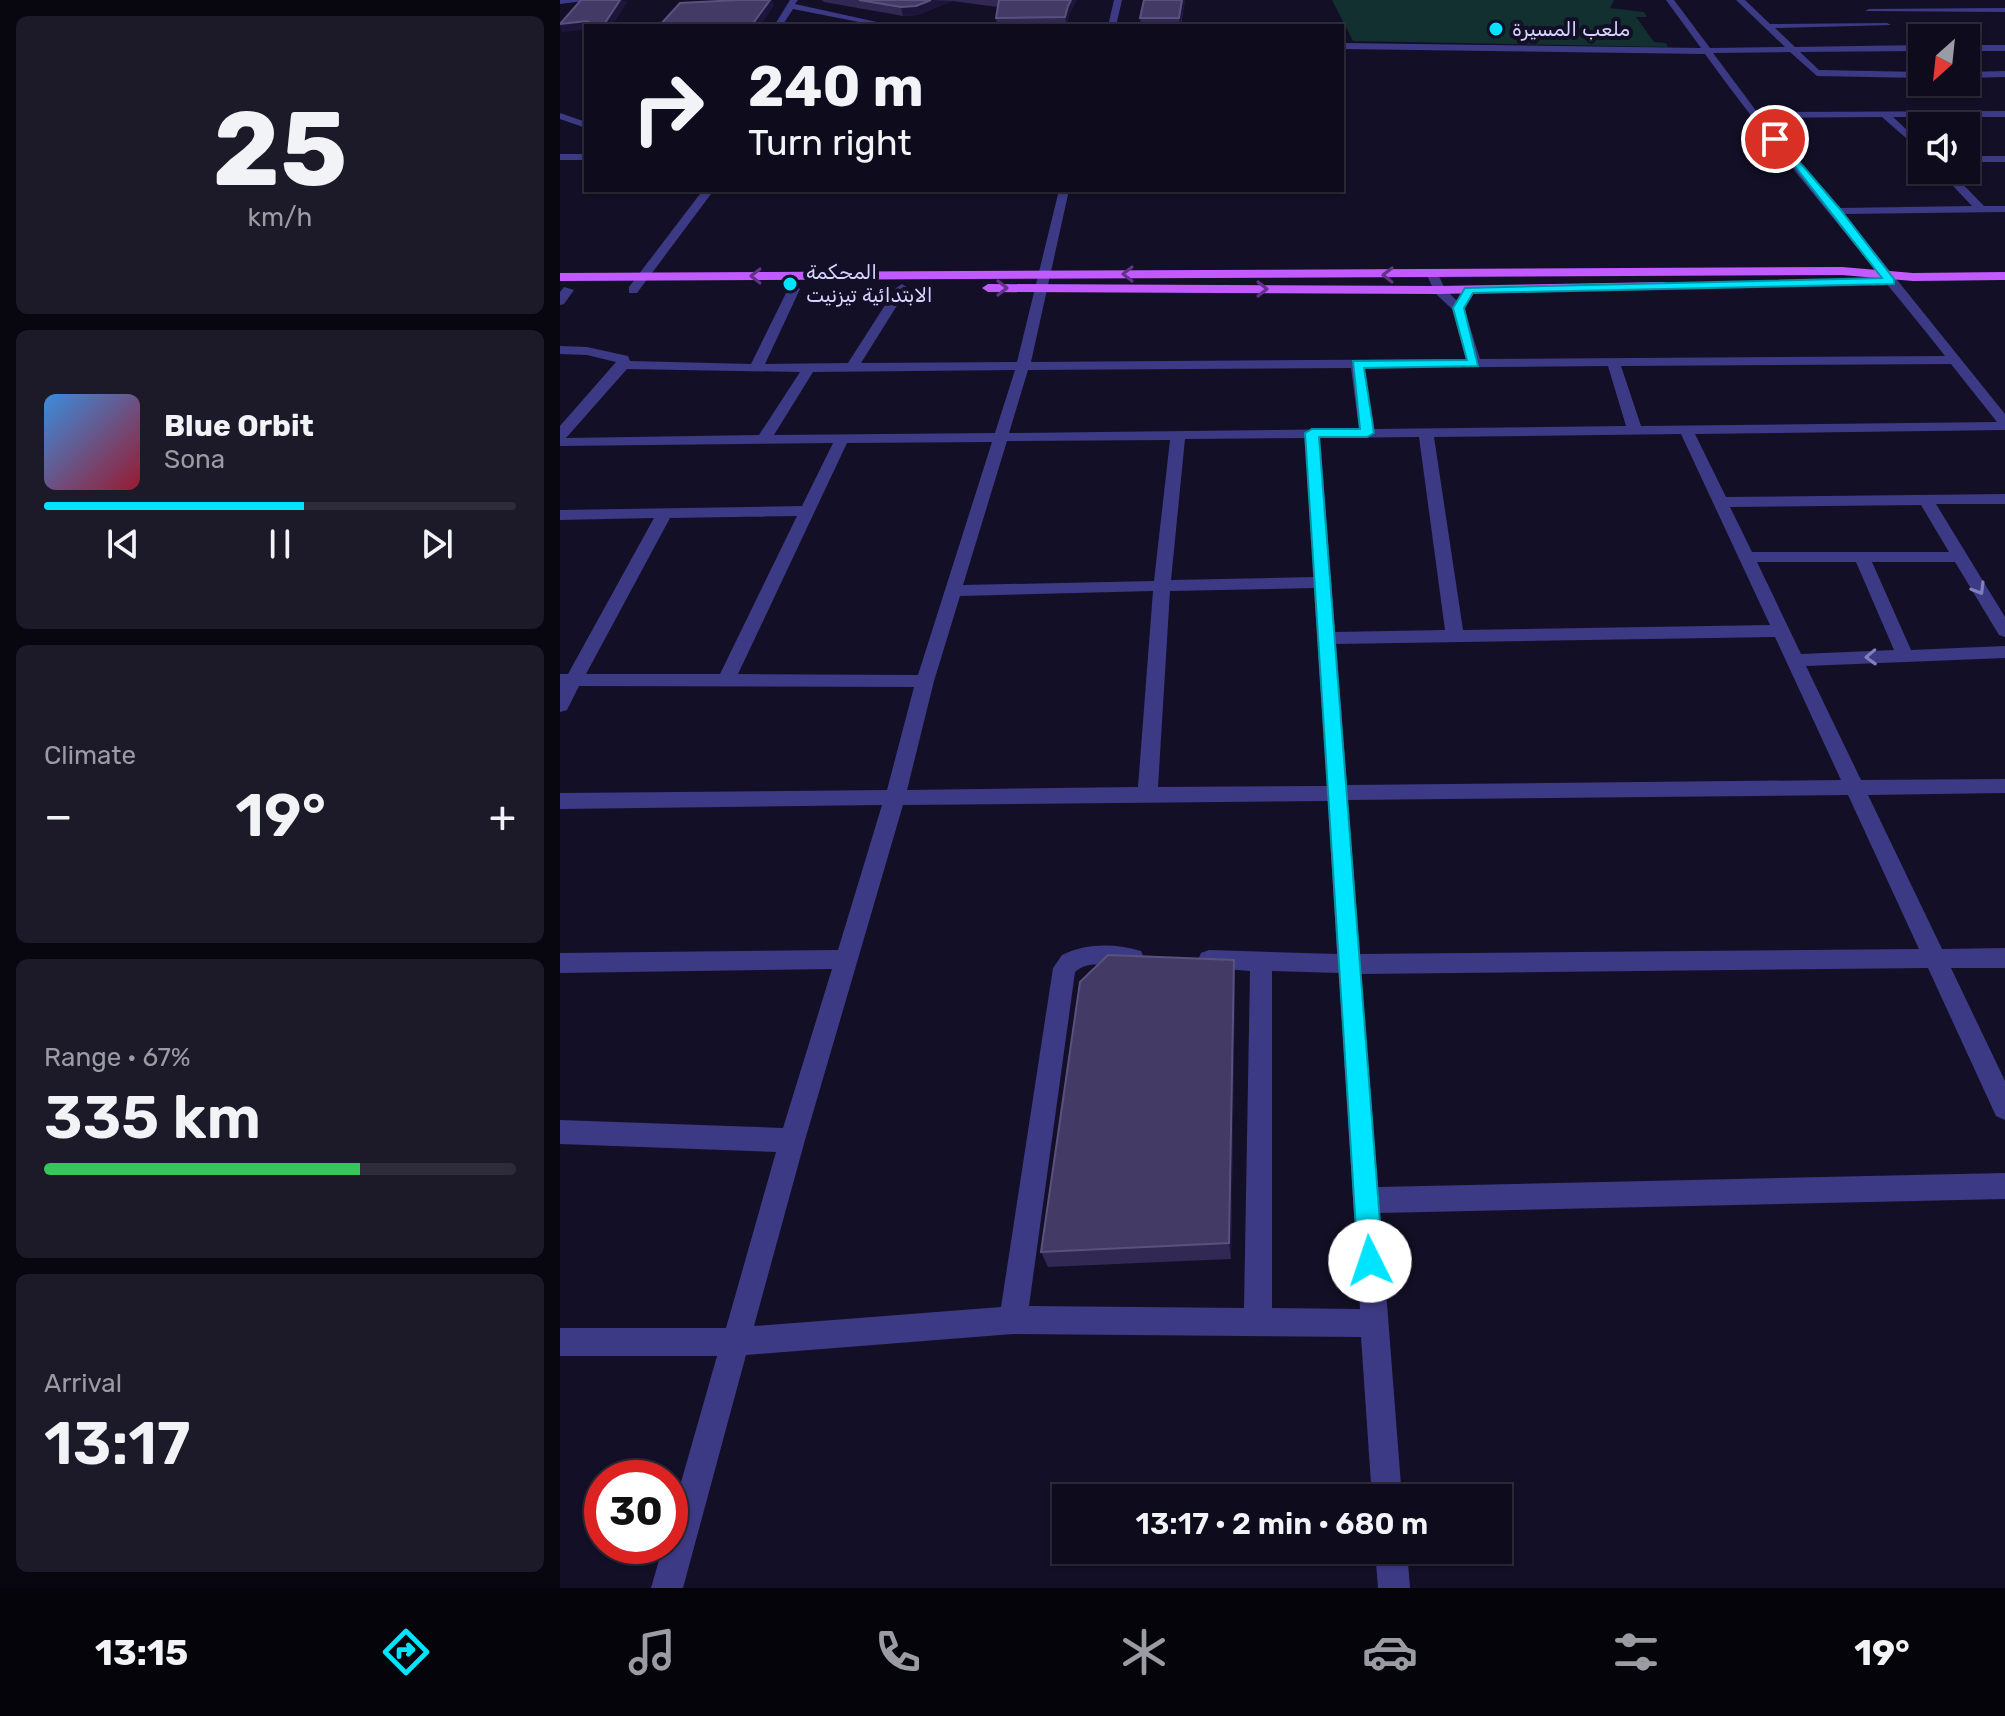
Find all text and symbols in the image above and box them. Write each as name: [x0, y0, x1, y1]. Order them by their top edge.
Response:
place label: ملعب المسيرة: [1512, 17, 1630, 41]
marker: ملعب المسيرة: [1487, 20, 1505, 38]
north arrow: [1908, 24, 1980, 96]
map controls: [1908, 24, 1980, 184]
text: 240 m: [748, 54, 924, 120]
icon: right: [616, 56, 720, 160]
text: 25: [213, 88, 347, 211]
pin: [1741, 105, 1809, 173]
button: sound: [1908, 112, 1980, 184]
icon: arrive: [1753, 117, 1797, 161]
text: Turn right: [748, 121, 912, 164]
text: km/h: [248, 202, 312, 233]
place label: المحكمة الابتدائية تيزنيت: [806, 260, 933, 307]
one-way arrow: [1121, 265, 1134, 283]
one-way arrow: [1381, 266, 1394, 284]
one-way arrow: [749, 267, 762, 285]
marker: المحكمة الابتدائية تيزنيت: [781, 275, 799, 293]
one-way arrow: [996, 279, 1009, 297]
one-way arrow: [1256, 280, 1269, 298]
text: Blue Orbit: [164, 408, 314, 444]
text: Sona: [164, 444, 225, 475]
icon: previous: [101, 522, 145, 566]
icon: pause: [258, 522, 302, 566]
icon: next: [415, 522, 459, 566]
one-way arrow: [1970, 580, 1985, 595]
one-way arrow: [1864, 648, 1877, 665]
text: Climate: [44, 740, 136, 771]
text: 19°: [235, 780, 326, 851]
text: −: [44, 790, 73, 842]
text: +: [489, 790, 516, 842]
text: Range · 67%: [44, 1042, 191, 1073]
text: 335 km: [44, 1082, 261, 1153]
position arrow: [1328, 1219, 1412, 1303]
text: Arrival: [44, 1368, 122, 1399]
text: 13:17: [44, 1408, 191, 1479]
speed limit sign: 30: [584, 1460, 688, 1564]
text: 13:17 · 2 min · 680 m: [1136, 1506, 1428, 1542]
icon: directions: [378, 1624, 434, 1680]
icon: music: [624, 1624, 680, 1680]
icon: phone: [870, 1624, 926, 1680]
icon: climate: [1116, 1624, 1172, 1680]
icon: car: [1362, 1624, 1418, 1680]
icon: filters: [1608, 1624, 1664, 1680]
text: 13:15: [95, 1631, 188, 1674]
text: 19°: [1854, 1631, 1910, 1674]

